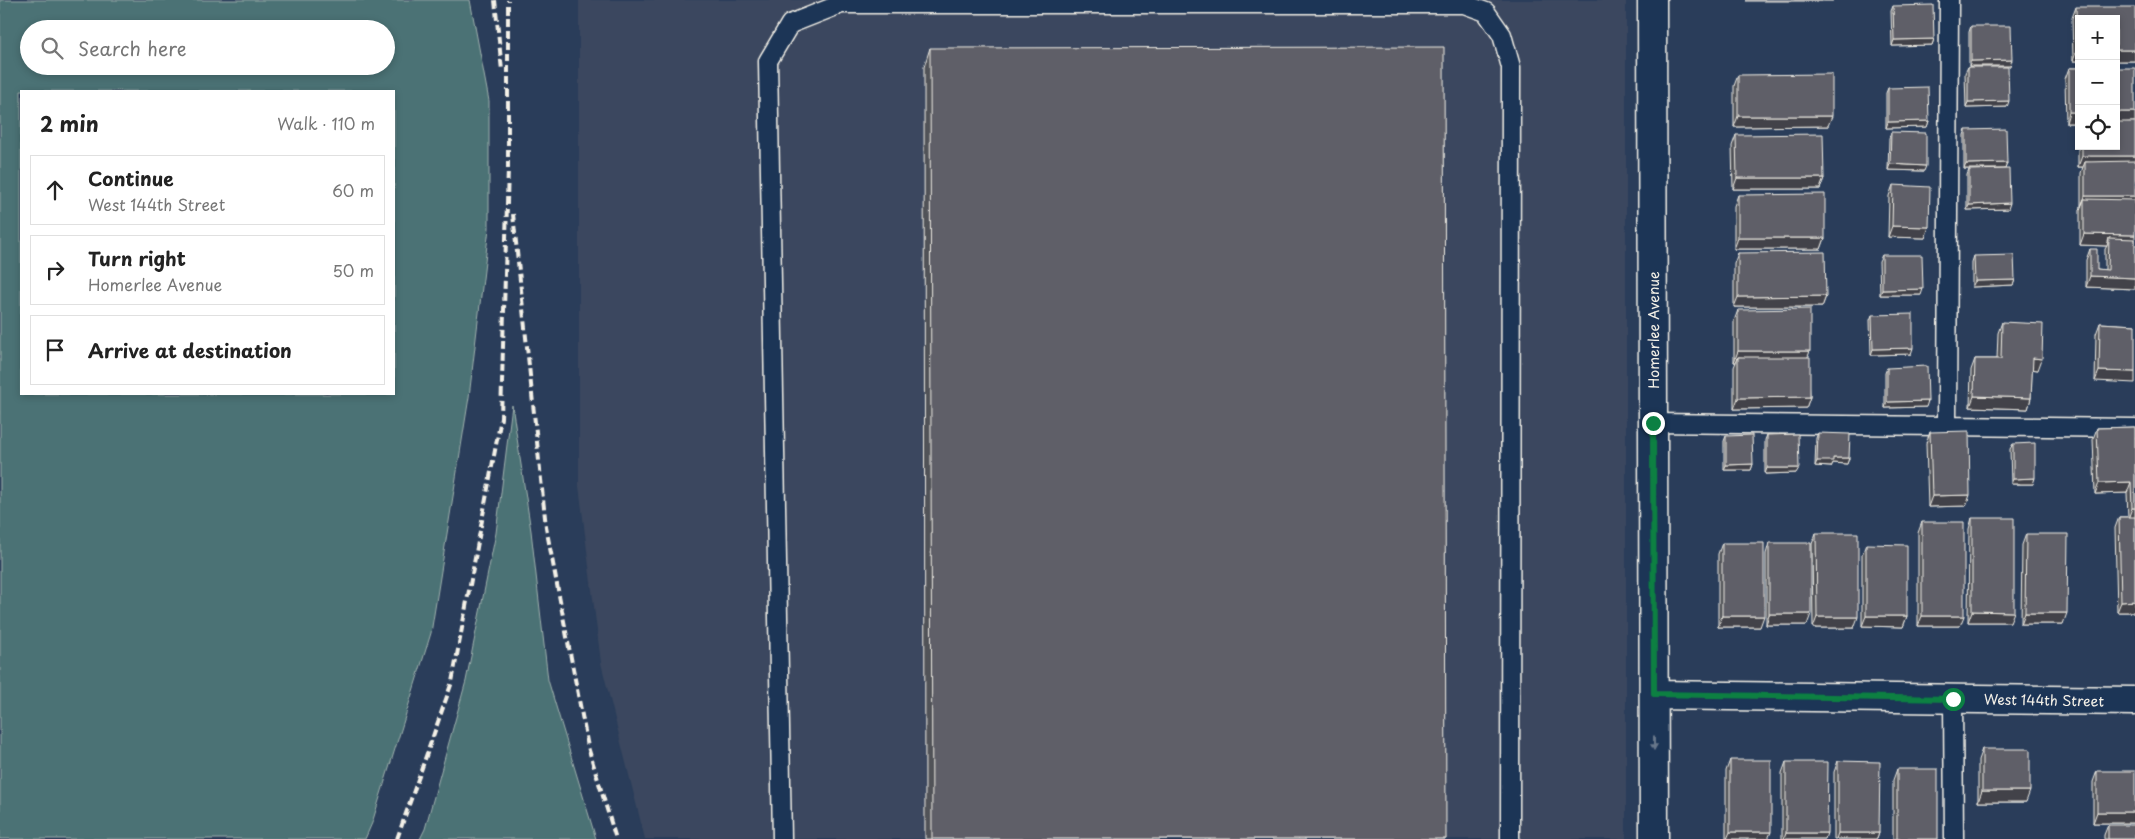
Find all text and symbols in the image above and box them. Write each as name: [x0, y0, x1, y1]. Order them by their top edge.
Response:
map controls: [2075, 15, 2120, 150]
button: +: [2075, 15, 2120, 60]
search box: [20, 20, 395, 75]
icon: search: [38, 34, 66, 62]
text: Search here: [78, 34, 187, 62]
button: −: [2075, 60, 2120, 105]
button: locate: [2075, 105, 2120, 150]
text: 2 min: [40, 107, 99, 139]
text: Walk · 110 m: [277, 111, 375, 135]
text: Continue: [88, 164, 174, 192]
icon: ahead: [41, 176, 69, 204]
text: 60 m: [332, 178, 374, 202]
text: West 144th Street: [88, 192, 225, 216]
text: Turn right: [88, 244, 186, 272]
icon: right: [41, 256, 69, 284]
text: 50 m: [333, 258, 374, 282]
street label: Homerlee Avenue: [1643, 271, 1664, 389]
text: Homerlee Avenue: [88, 272, 222, 296]
icon: arrive: [41, 336, 69, 364]
text: Arrive at destination: [88, 336, 292, 364]
route end: [1642, 412, 1665, 435]
route start: [1942, 688, 1965, 711]
street label: West 144th Street: [1984, 688, 2105, 712]
one-way arrow: [1650, 736, 1658, 752]

